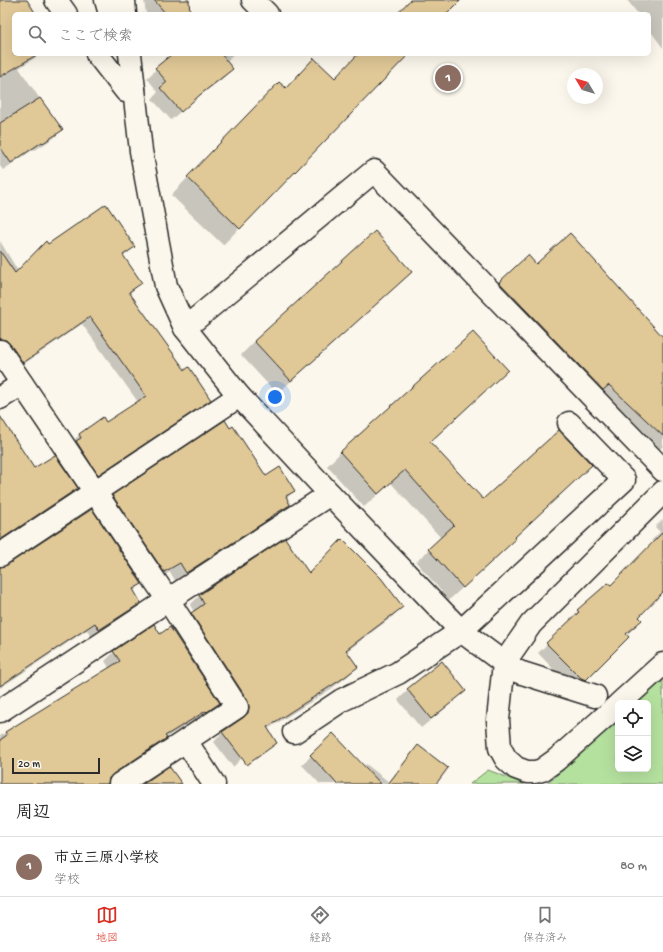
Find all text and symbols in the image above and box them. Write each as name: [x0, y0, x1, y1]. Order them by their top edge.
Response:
search box: [12, 12, 651, 56]
icon: search: [26, 23, 48, 45]
text: ここで検索: [58, 28, 133, 46]
pin: 1: [435, 63, 461, 93]
north arrow: [567, 68, 603, 104]
your location: [265, 387, 285, 407]
map controls: [615, 700, 651, 772]
button: locate: [615, 700, 651, 736]
button: layers: [615, 736, 651, 772]
scale bar: [12, 756, 100, 775]
text: 20 m: [18, 759, 40, 771]
text: 周辺: [16, 804, 50, 824]
text: 市立三原小学校: [54, 850, 159, 868]
text: 1: [26, 859, 32, 874]
text: 80 m: [620, 859, 647, 874]
text: 学校: [54, 873, 80, 888]
tab: 地図: [96, 904, 118, 945]
tab: 経路: [309, 904, 331, 945]
tab: 保存済み: [523, 904, 567, 945]

